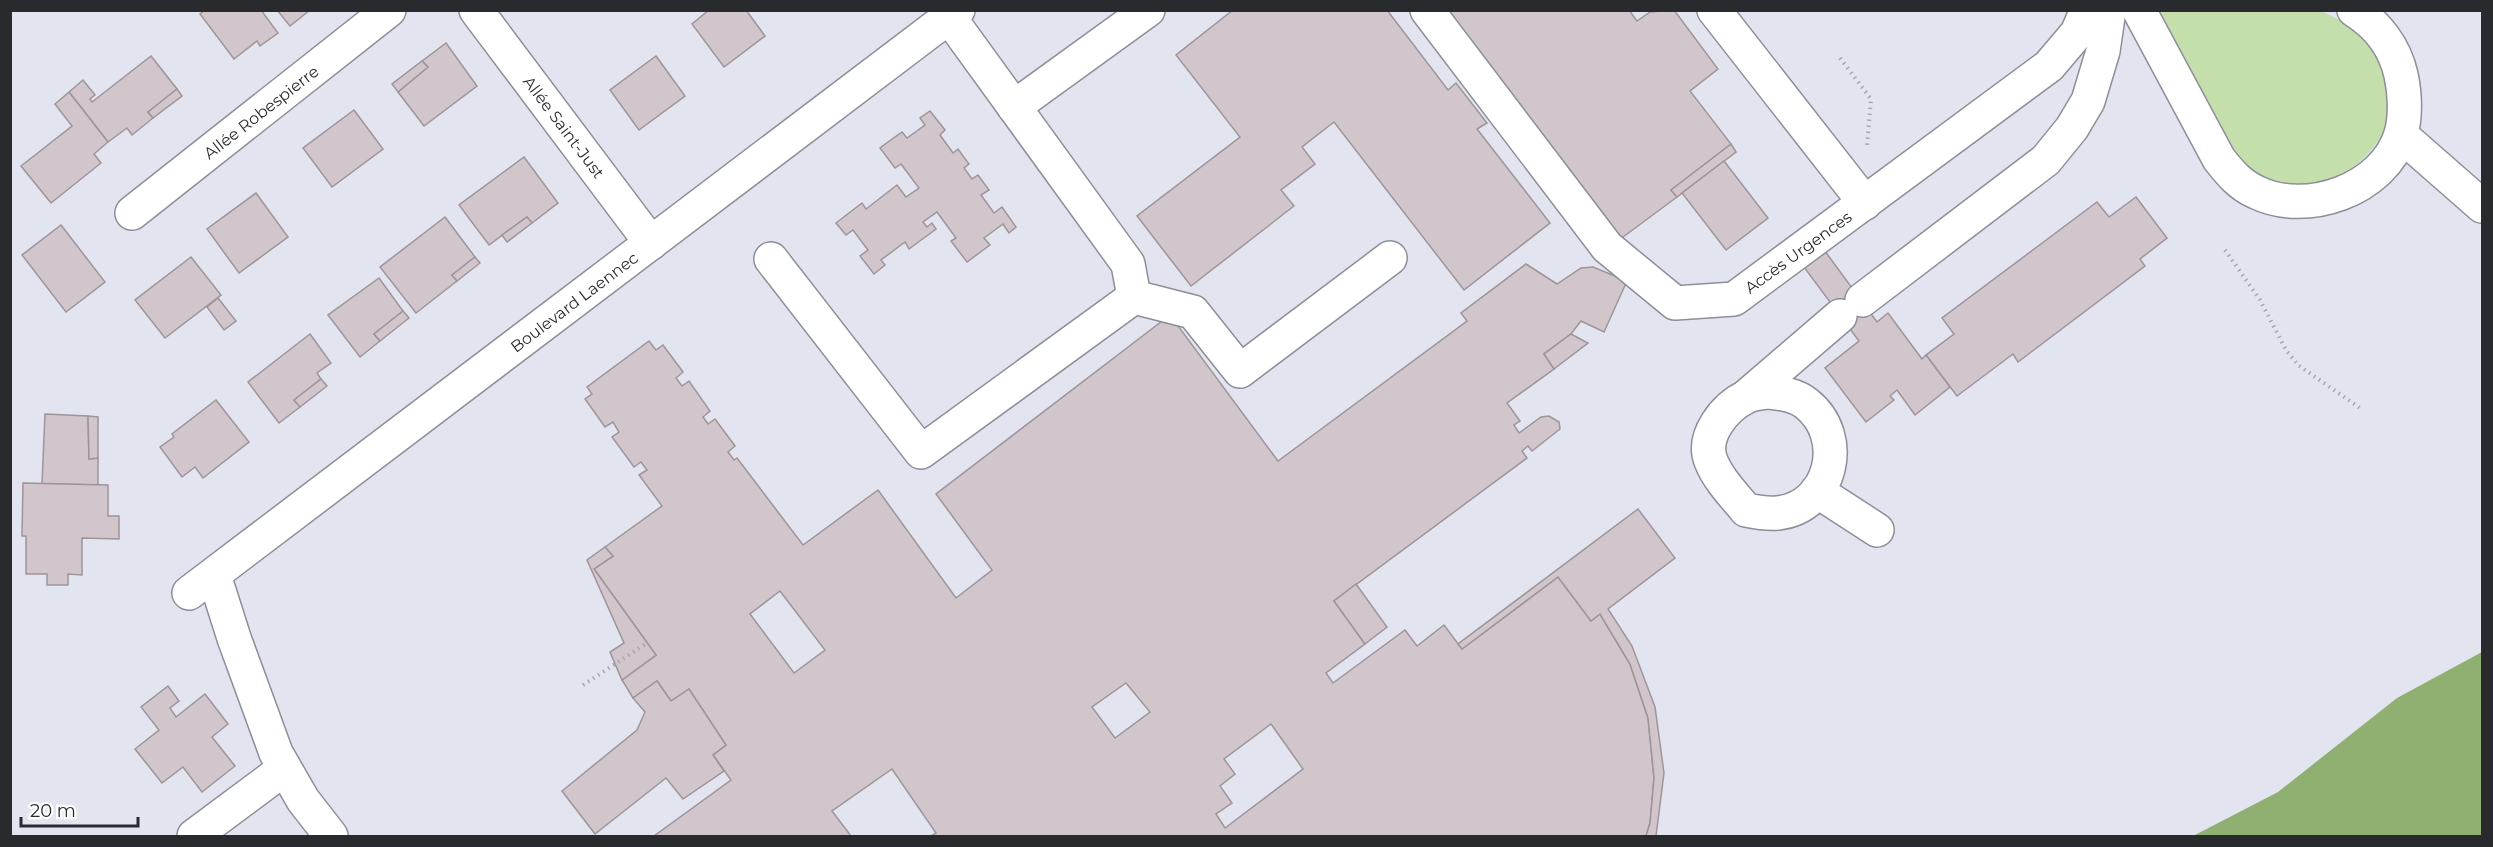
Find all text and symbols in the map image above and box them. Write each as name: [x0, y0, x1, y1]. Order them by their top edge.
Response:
street label: Allée Robespierre: [200, 62, 323, 163]
street label: Allée Saint-Just: [519, 72, 609, 183]
street label: Accès Urgences: [1741, 207, 1856, 298]
street label: Boulevard Laennec: [507, 248, 642, 356]
scale bar: [21, 790, 138, 828]
text: 20 m: [30, 800, 76, 822]

